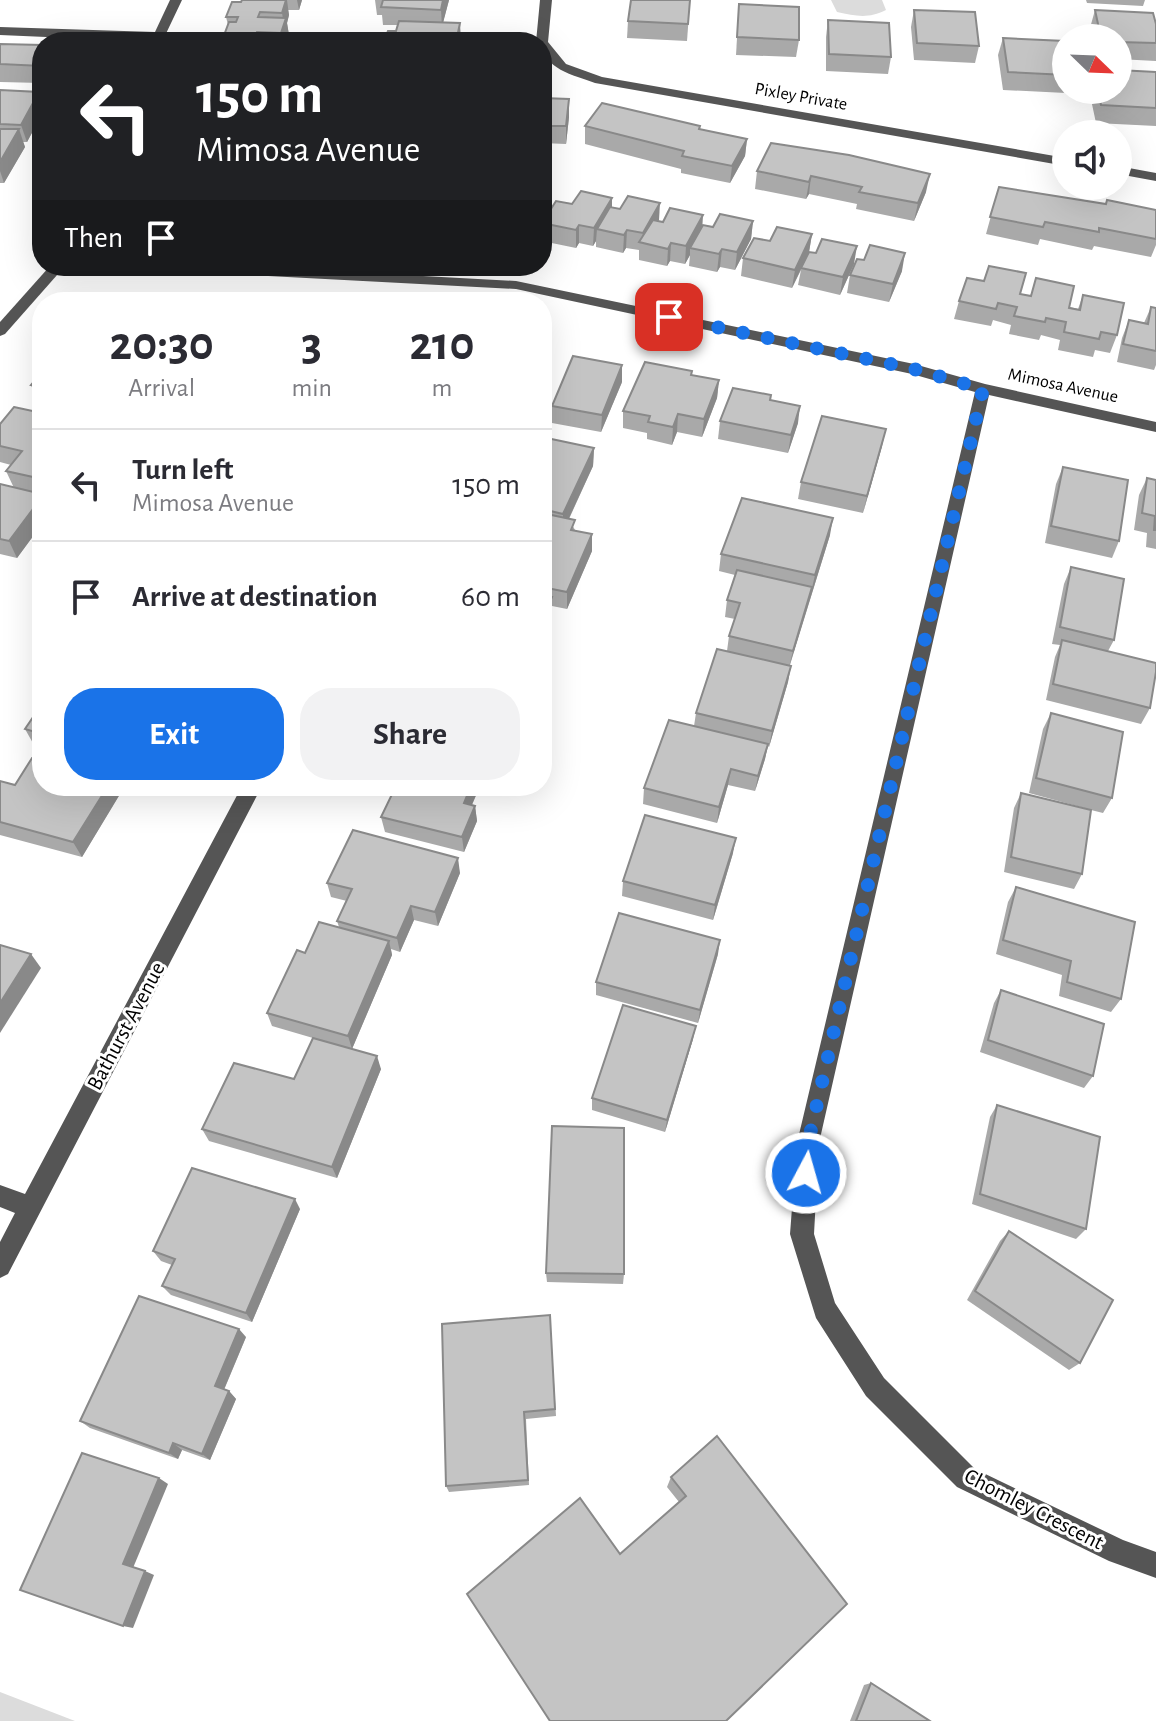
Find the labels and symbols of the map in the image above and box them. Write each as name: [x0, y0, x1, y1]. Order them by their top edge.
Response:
north arrow: [1052, 24, 1132, 104]
street label: Pixley Private: [753, 80, 849, 114]
pin: [635, 283, 703, 351]
street label: Mimosa Avenue: [1006, 366, 1120, 406]
street label: Bathurst Avenue: [83, 958, 169, 1094]
position arrow: [764, 1131, 848, 1215]
street label: Chomley Crescent: [961, 1464, 1107, 1554]

